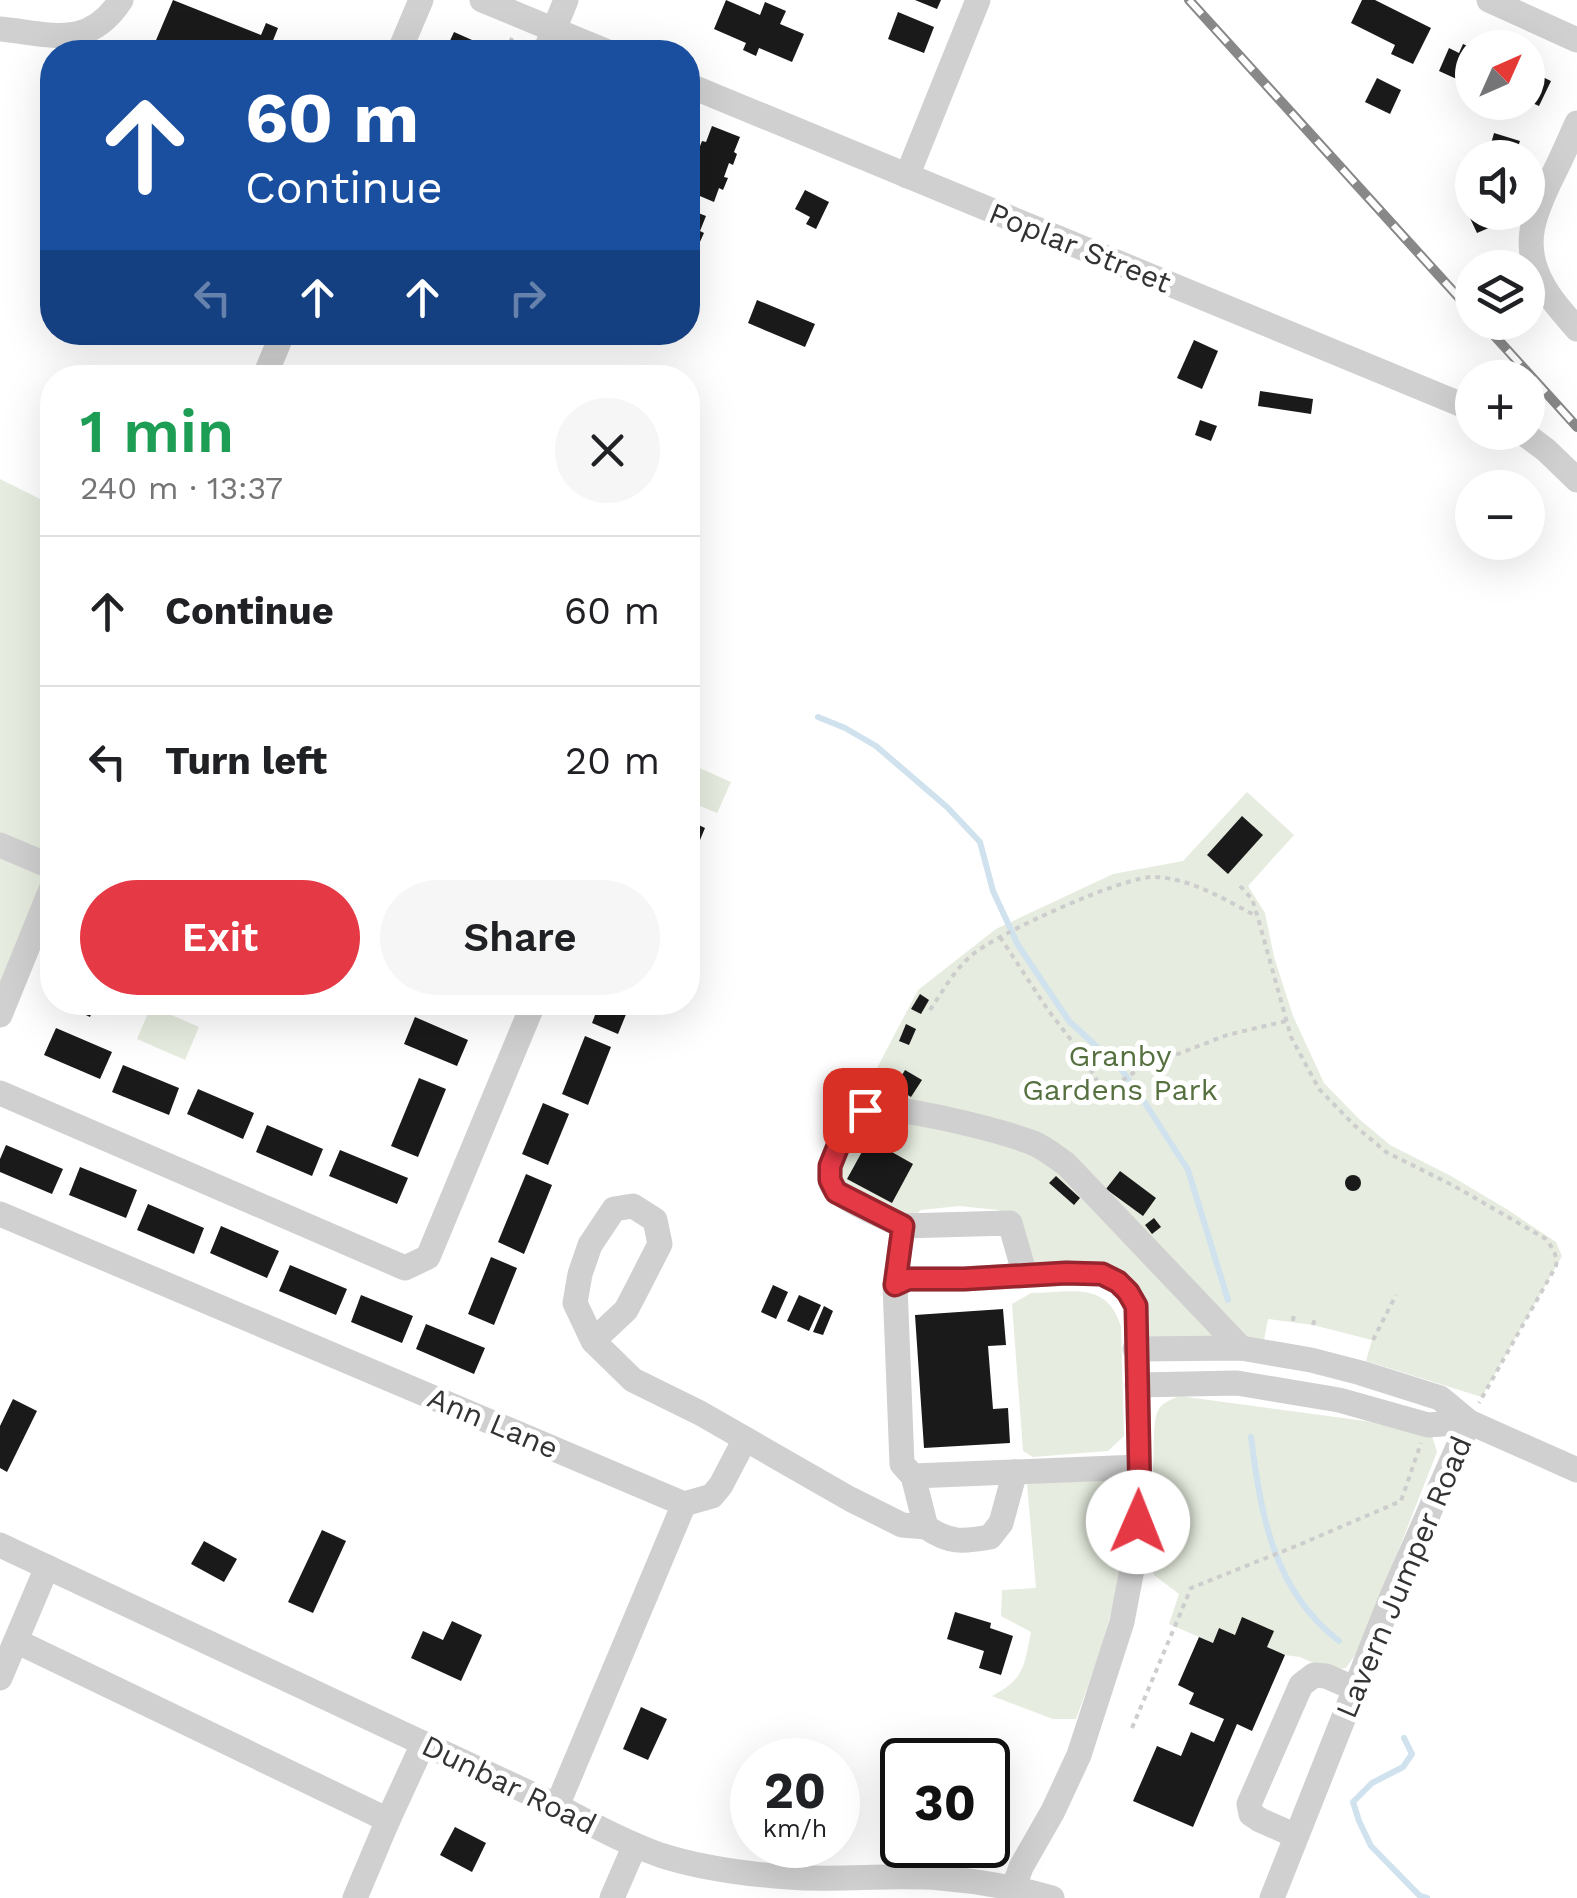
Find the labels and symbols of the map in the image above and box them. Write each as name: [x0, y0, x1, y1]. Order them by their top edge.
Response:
north arrow: [1455, 30, 1545, 120]
street label: Poplar Street: [984, 195, 1177, 300]
park label: Granby Gardens Park: [1022, 1038, 1218, 1107]
pin: [823, 1068, 908, 1153]
street label: Ann Lane: [423, 1379, 564, 1466]
street label: Lavern Jumper Road: [1328, 1431, 1479, 1723]
position arrow: [1086, 1470, 1190, 1574]
street label: Dunbar Road: [416, 1727, 602, 1842]
speed limit sign: 30: [880, 1738, 1010, 1868]

